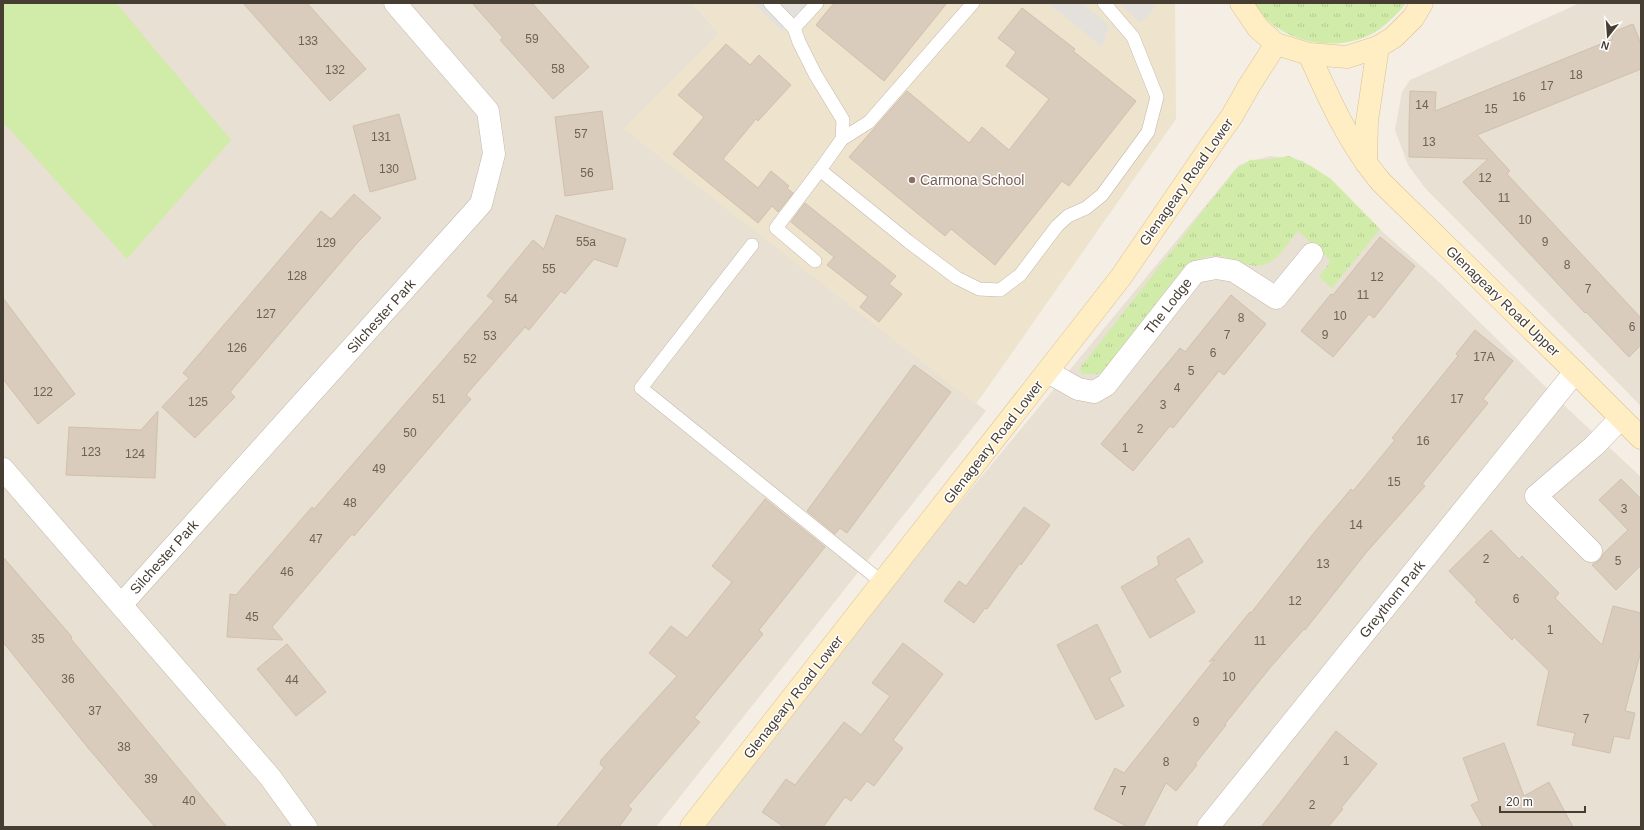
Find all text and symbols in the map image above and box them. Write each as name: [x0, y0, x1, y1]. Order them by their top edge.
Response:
north arrow: [1588, 16, 1628, 56]
house number: 59: [525, 32, 539, 46]
house number: 133: [298, 34, 318, 48]
text: N: [1599, 39, 1611, 52]
house number: 58: [551, 62, 565, 76]
house number: 132: [325, 63, 345, 77]
house number: 18: [1569, 68, 1583, 82]
house number: 17: [1540, 79, 1554, 93]
house number: 16: [1512, 90, 1526, 104]
house number: 14: [1415, 98, 1429, 112]
house number: 15: [1484, 102, 1498, 116]
street label: Glenageary Road Lower: [1136, 115, 1236, 249]
house number: 57: [574, 127, 588, 141]
house number: 131: [371, 130, 391, 144]
house number: 13: [1422, 135, 1436, 149]
house number: 130: [379, 162, 399, 176]
house number: 56: [580, 166, 594, 180]
house number: 12: [1478, 171, 1492, 185]
place label: Carmona School: [920, 172, 1024, 188]
marker: Carmona School: [907, 175, 917, 185]
house number: 11: [1498, 191, 1511, 205]
house number: 10: [1518, 213, 1532, 227]
house number: 55a: [576, 235, 596, 249]
house number: 9: [1542, 235, 1549, 249]
house number: 129: [316, 236, 336, 250]
street label: Glenageary Road Upper: [1443, 243, 1563, 360]
house number: 8: [1564, 258, 1571, 272]
house number: 55: [542, 262, 556, 276]
house number: 128: [287, 269, 307, 283]
house number: 12: [1370, 270, 1384, 284]
street label: Silchester Park: [344, 275, 419, 356]
street label: The Lodge: [1141, 275, 1195, 337]
house number: 7: [1585, 282, 1592, 296]
house number: 11: [1357, 288, 1370, 302]
house number: 54: [504, 292, 518, 306]
house number: 127: [256, 307, 276, 321]
house number: 10: [1333, 309, 1347, 323]
house number: 8: [1238, 311, 1245, 325]
house number: 6: [1629, 320, 1636, 334]
house number: 7: [1224, 328, 1231, 342]
house number: 9: [1322, 328, 1329, 342]
house number: 53: [483, 329, 497, 343]
house number: 126: [227, 341, 247, 355]
house number: 6: [1210, 346, 1217, 360]
house number: 17A: [1473, 350, 1495, 364]
house number: 52: [463, 352, 477, 366]
house number: 5: [1188, 364, 1195, 378]
street label: Glenageary Road Lower: [940, 377, 1046, 507]
house number: 4: [1174, 381, 1181, 395]
house number: 122: [33, 385, 53, 399]
house number: 51: [432, 392, 446, 406]
house number: 17: [1450, 392, 1464, 406]
house number: 125: [188, 395, 208, 409]
house number: 3: [1160, 398, 1167, 412]
house number: 2: [1137, 422, 1144, 436]
house number: 50: [403, 426, 417, 440]
house number: 16: [1416, 434, 1430, 448]
house number: 1: [1122, 441, 1129, 455]
house number: 123: [81, 445, 101, 459]
house number: 124: [125, 447, 145, 461]
house number: 49: [372, 462, 386, 476]
house number: 15: [1387, 475, 1401, 489]
house number: 48: [343, 496, 357, 510]
house number: 3: [1621, 502, 1628, 516]
street label: Silchester Park: [127, 516, 202, 597]
house number: 14: [1349, 518, 1363, 532]
house number: 47: [309, 532, 323, 546]
house number: 2: [1483, 552, 1490, 566]
house number: 5: [1615, 554, 1622, 568]
street label: Greythorn Park: [1356, 556, 1429, 641]
house number: 13: [1316, 557, 1330, 571]
house number: 46: [280, 565, 294, 579]
house number: 6: [1513, 592, 1520, 606]
house number: 12: [1288, 594, 1302, 608]
house number: 45: [245, 610, 259, 624]
house number: 1: [1547, 623, 1554, 637]
house number: 35: [31, 632, 45, 646]
street label: Glenageary Road Lower: [740, 632, 846, 762]
house number: 11: [1254, 634, 1267, 648]
house number: 10: [1222, 670, 1236, 684]
house number: 36: [61, 672, 75, 686]
house number: 44: [285, 673, 299, 687]
house number: 37: [88, 704, 102, 718]
house number: 7: [1583, 712, 1590, 726]
house number: 9: [1193, 715, 1200, 729]
house number: 38: [117, 740, 131, 754]
house number: 1: [1343, 754, 1350, 768]
house number: 8: [1163, 755, 1170, 769]
house number: 39: [144, 772, 158, 786]
house number: 7: [1120, 784, 1127, 798]
scale bar: [1500, 788, 1585, 814]
house number: 40: [182, 794, 196, 808]
text: 20 m: [1506, 795, 1533, 809]
house number: 2: [1309, 798, 1316, 812]

